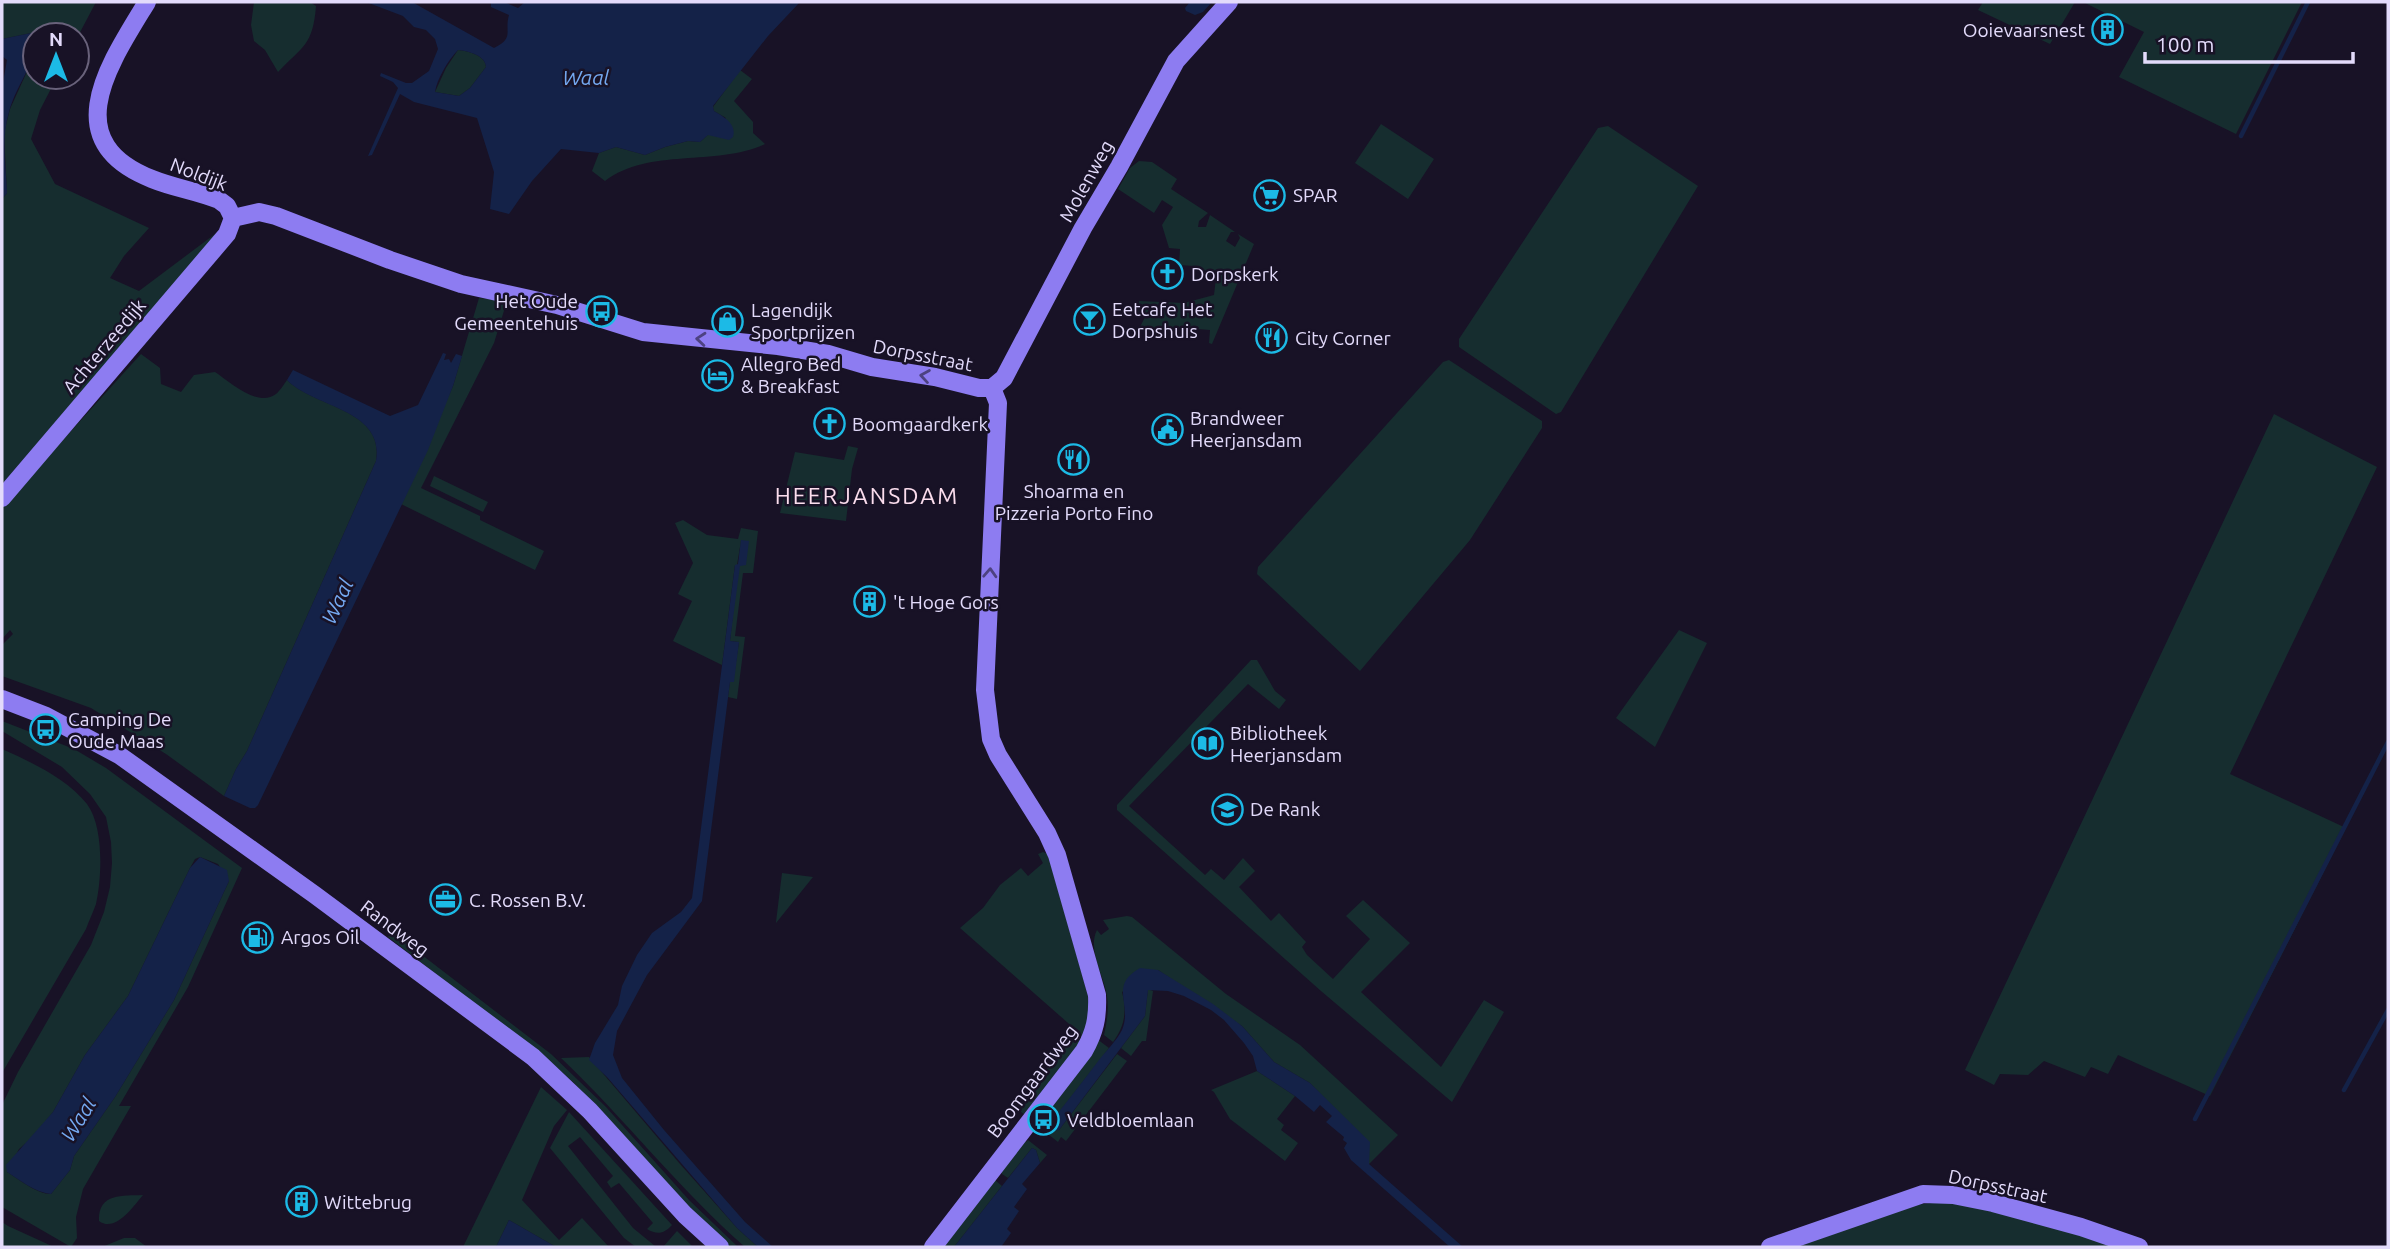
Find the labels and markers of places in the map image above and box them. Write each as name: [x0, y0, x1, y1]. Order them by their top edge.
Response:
building icon: Ooievaarsnest: [2091, 13, 2125, 47]
place label: Ooievaarsnest: [1963, 19, 2086, 41]
supermarket icon: SPAR: [1253, 178, 1287, 212]
place label: SPAR: [1293, 184, 1338, 206]
church icon: Dorpskerk: [1151, 257, 1185, 291]
place label: Dorpskerk: [1191, 263, 1279, 285]
place label: Het Oude Gemeentehuis: [454, 290, 578, 334]
bus stop icon: Het Oude Gemeentehuis: [584, 295, 618, 329]
place label: Eetcafe Het Dorpshuis: [1112, 298, 1213, 342]
place label: Lagendijk Sportprijzen: [751, 299, 855, 343]
bar icon: Eetcafe Het Dorpshuis: [1072, 303, 1106, 337]
shop icon: Lagendijk Sportprijzen: [711, 304, 745, 338]
restaurant icon: City Corner: [1255, 321, 1289, 355]
place label: City Corner: [1295, 327, 1391, 349]
place label: Allegro Bed & Breakfast: [741, 353, 841, 397]
hotel icon: Allegro Bed & Breakfast: [701, 358, 735, 392]
church icon: Boomgaardkerk: [812, 407, 846, 441]
place label: Brandweer Heerjansdam: [1190, 407, 1302, 451]
public building icon: Brandweer Heerjansdam: [1150, 412, 1184, 446]
place label: Boomgaardkerk: [852, 413, 988, 435]
restaurant icon: Shoarma en Pizzeria Porto Fino: [1057, 443, 1091, 477]
place label: Shoarma en Pizzeria Porto Fino: [995, 480, 1153, 524]
building icon: 't Hoge Gors: [853, 585, 887, 619]
place label: 't Hoge Gors: [893, 591, 999, 613]
place label: Camping De Oude Maas: [68, 708, 172, 752]
bus stop icon: Camping De Oude Maas: [28, 713, 62, 747]
place label: Bibliotheek Heerjansdam: [1230, 722, 1342, 766]
library icon: Bibliotheek Heerjansdam: [1190, 727, 1224, 761]
school or university icon: De Rank: [1210, 792, 1244, 826]
place label: De Rank: [1250, 798, 1321, 820]
office icon: C. Rossen B.V.: [429, 883, 463, 917]
place label: C. Rossen B.V.: [469, 889, 586, 911]
fuel station icon: Argos Oil: [241, 920, 275, 954]
place label: Argos Oil: [281, 926, 360, 948]
bus stop icon: Veldbloemlaan: [1027, 1103, 1061, 1137]
place label: Veldbloemlaan: [1067, 1109, 1194, 1131]
building icon: Wittebrug: [284, 1185, 318, 1219]
place label: Wittebrug: [324, 1191, 412, 1213]

